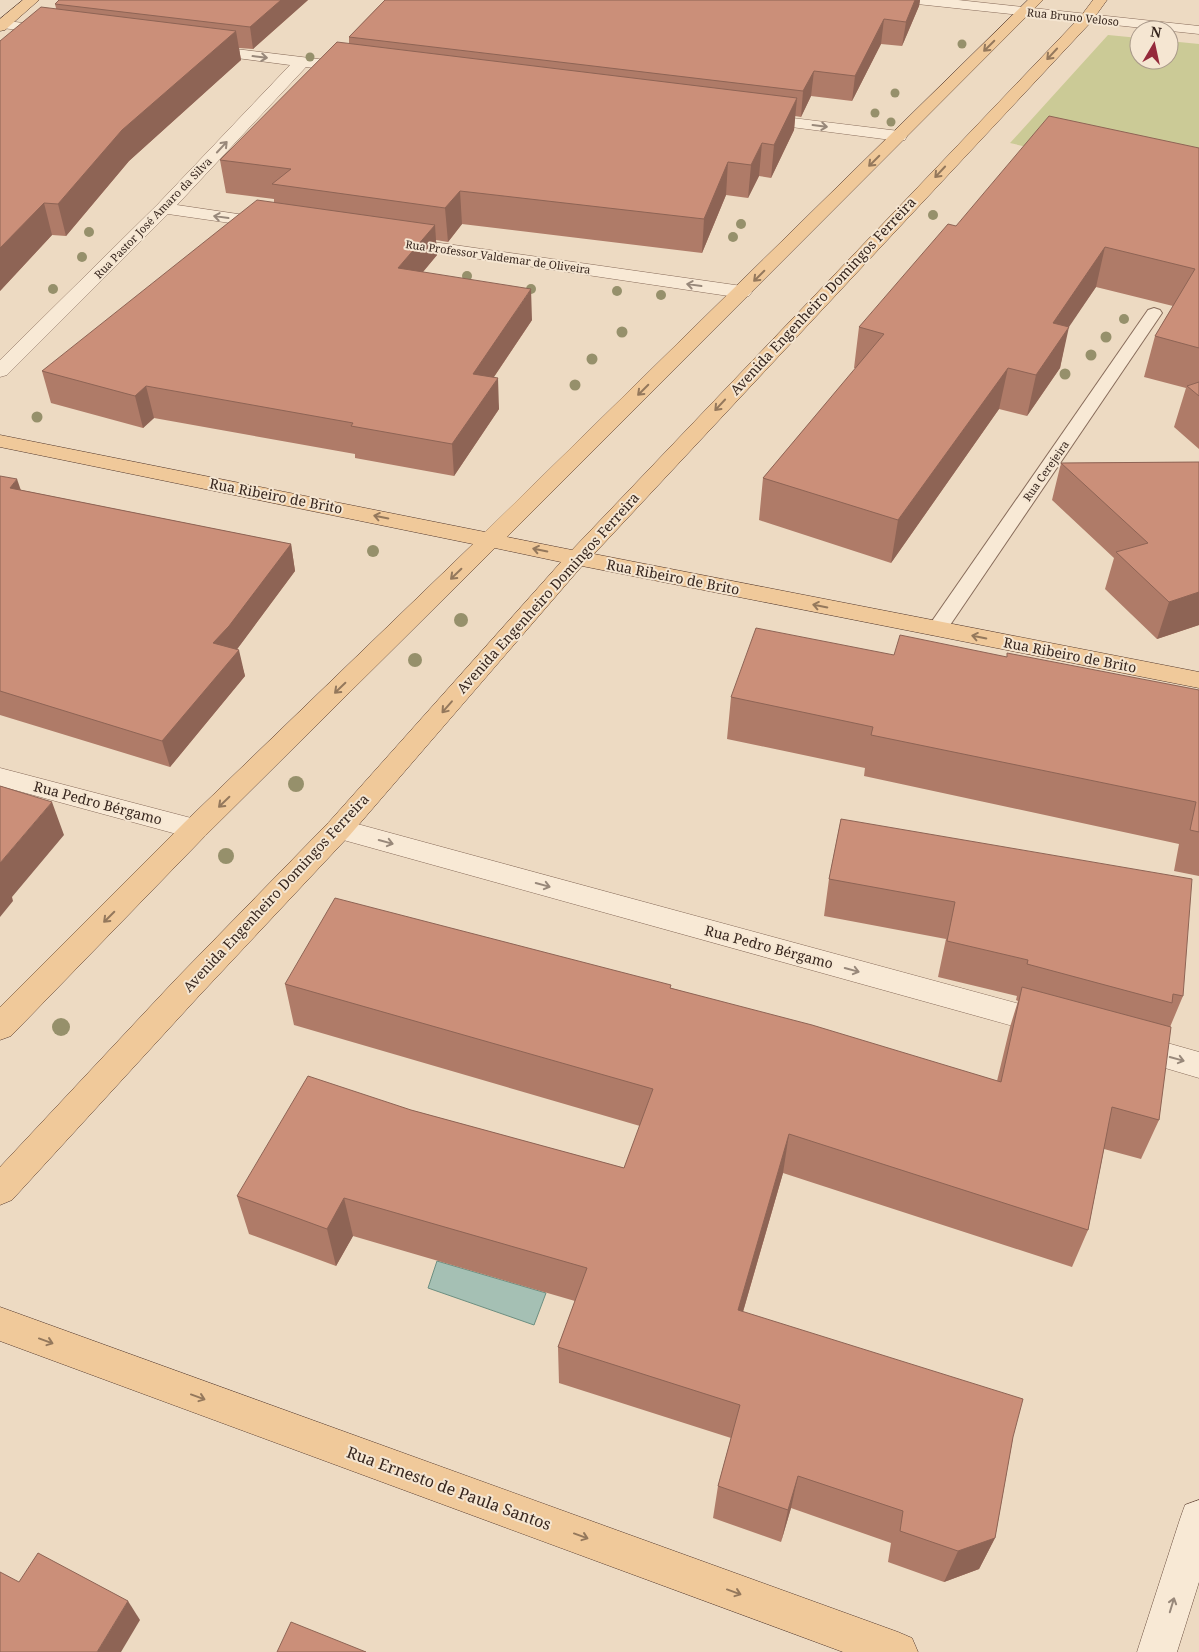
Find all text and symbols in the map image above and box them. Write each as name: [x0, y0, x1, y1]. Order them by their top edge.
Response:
street label: Rua Bruno Veloso: [1026, 4, 1120, 29]
north arrow: [1129, 20, 1179, 70]
text: N: [1149, 21, 1163, 42]
one-way arrow: [983, 40, 995, 52]
one-way arrow: [1046, 48, 1058, 61]
one-way arrow: [251, 52, 267, 62]
one-way arrow: [812, 121, 828, 131]
one-way arrow: [216, 141, 228, 154]
street label: Rua Pastor José Amaro da Silva: [91, 154, 215, 282]
one-way arrow: [868, 155, 880, 167]
one-way arrow: [934, 166, 946, 179]
street label: Avenida Engenheiro Domingos Ferreira: [726, 192, 920, 399]
one-way arrow: [213, 211, 229, 221]
street label: Rua Professor Valdemar de Oliveira: [405, 236, 592, 277]
one-way arrow: [753, 269, 765, 281]
one-way arrow: [686, 280, 702, 290]
one-way arrow: [637, 384, 649, 396]
one-way arrow: [714, 398, 726, 411]
street label: Rua Cerejeira: [1019, 437, 1072, 504]
street label: Rua Ribeiro de Brito: [208, 473, 344, 518]
street label: Avenida Engenheiro Domingos Ferreira: [452, 488, 643, 697]
one-way arrow: [374, 512, 390, 522]
one-way arrow: [533, 545, 549, 555]
street label: Rua Ribeiro de Brito: [605, 554, 741, 599]
one-way arrow: [450, 568, 462, 580]
one-way arrow: [812, 601, 828, 610]
one-way arrow: [972, 632, 988, 642]
street label: Rua Ribeiro de Brito: [1002, 632, 1138, 677]
one-way arrow: [334, 682, 346, 694]
one-way arrow: [441, 700, 452, 713]
street label: Rua Pedro Bérgamo: [32, 776, 165, 829]
street label: Avenida Engenheiro Domingos Ferreira: [179, 789, 373, 996]
one-way arrow: [218, 795, 230, 808]
one-way arrow: [378, 838, 394, 847]
one-way arrow: [535, 881, 551, 890]
one-way arrow: [103, 911, 115, 923]
street label: Rua Pedro Bérgamo: [703, 920, 836, 973]
one-way arrow: [843, 965, 859, 975]
one-way arrow: [1169, 1055, 1185, 1064]
one-way arrow: [38, 1337, 53, 1346]
one-way arrow: [190, 1393, 206, 1402]
street label: Rua Ernesto de Paula Santos: [344, 1441, 554, 1535]
one-way arrow: [573, 1532, 589, 1541]
one-way arrow: [726, 1588, 741, 1597]
one-way arrow: [1167, 1598, 1177, 1614]

